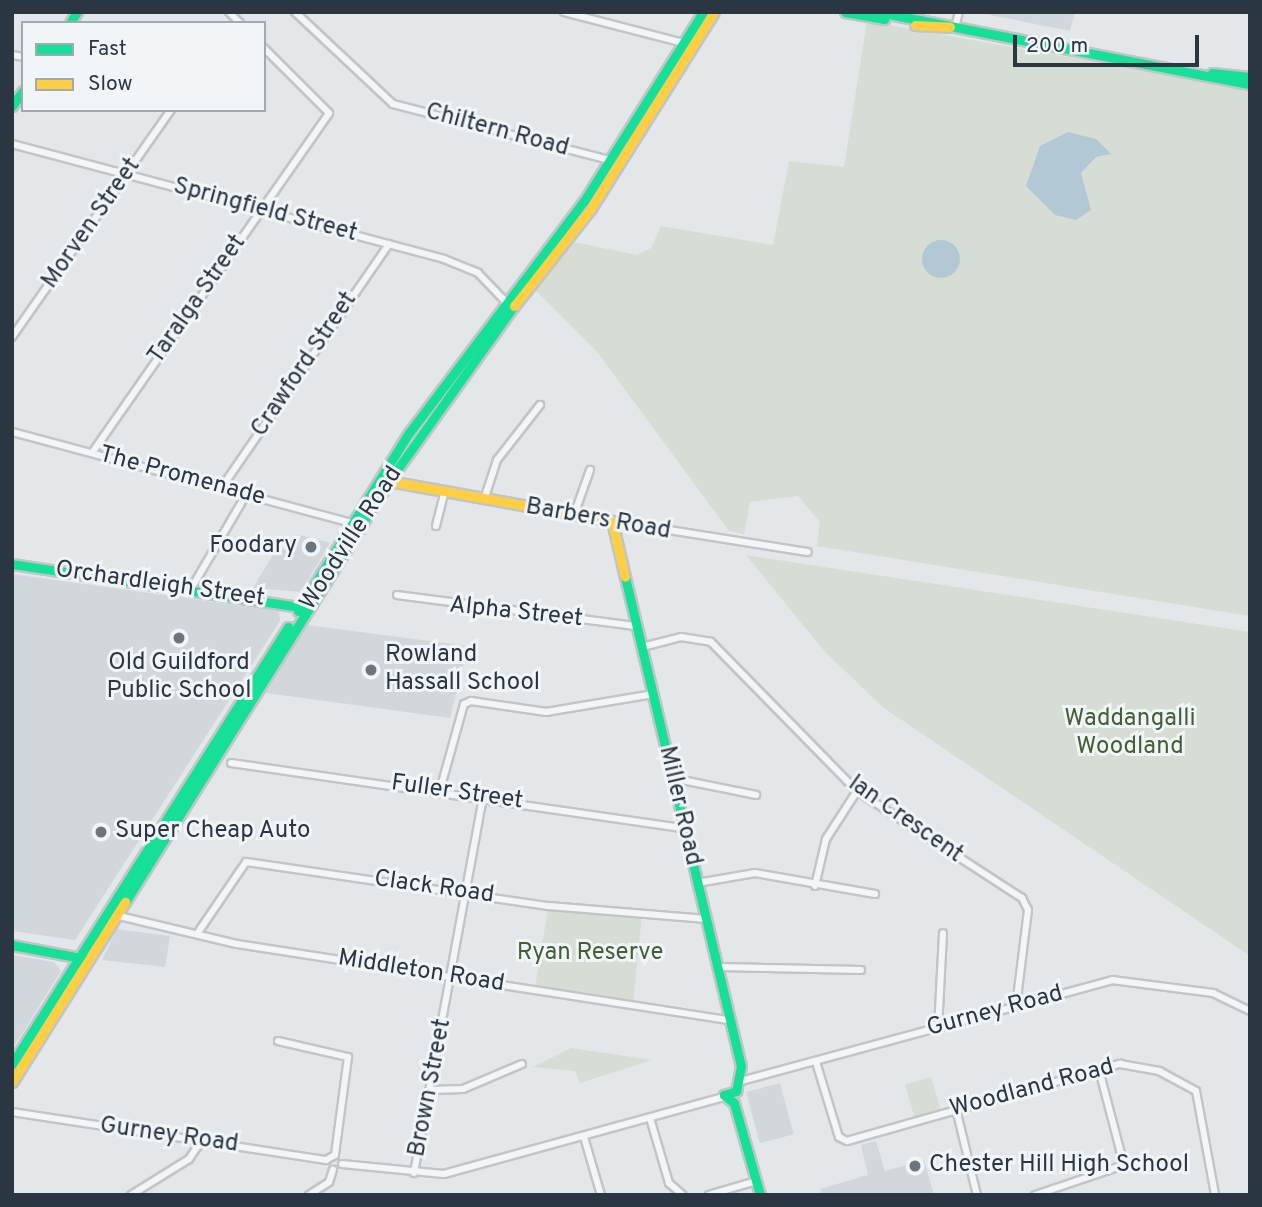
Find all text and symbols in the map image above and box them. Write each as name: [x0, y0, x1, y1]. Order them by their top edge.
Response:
legend: [21, 21, 266, 112]
scale bar: [1017, 21, 1202, 65]
text: 200 m: [1026, 33, 1088, 60]
text: Fast: [88, 36, 127, 63]
text: Slow: [88, 71, 133, 98]
street label: Chiltern Road: [422, 98, 572, 164]
street label: Morven Street: [36, 153, 148, 295]
street label: Springfield Street: [170, 173, 360, 249]
street label: Taralga Street: [143, 230, 253, 370]
street label: Crawford Street: [246, 287, 364, 443]
street label: The Promenade: [96, 441, 268, 513]
street label: Woodville Road: [295, 462, 409, 616]
street label: Barbers Road: [523, 493, 673, 547]
place label: Foodary: [209, 533, 297, 561]
marker: Foodary: [303, 539, 319, 555]
street label: Orchardleigh Street: [53, 556, 267, 614]
street label: Alpha Street: [448, 592, 584, 634]
marker: Old Guildford Public School: [171, 630, 187, 646]
place label: Rowland Hassall School: [385, 642, 540, 698]
place label: Old Guildford Public School: [106, 650, 252, 706]
marker: Rowland Hassall School: [363, 662, 379, 678]
park label: Waddangalli Woodland: [1064, 706, 1196, 762]
street label: Miller Road: [651, 743, 707, 869]
street label: Fuller Street: [389, 769, 525, 817]
street label: Ian Crescent: [842, 770, 968, 870]
place label: Super Cheap Auto: [115, 818, 311, 846]
marker: Super Cheap Auto: [93, 824, 109, 840]
street label: Clack Road: [372, 865, 496, 911]
park label: Ryan Reserve: [517, 940, 663, 968]
street label: Middleton Road: [336, 945, 506, 999]
street label: Gurney Road: [924, 980, 1066, 1044]
street label: Brown Street: [404, 1017, 458, 1159]
street label: Woodland Road: [947, 1053, 1117, 1125]
street label: Gurney Road: [98, 1112, 240, 1160]
place label: Chester Hill High School: [929, 1152, 1189, 1180]
marker: Chester Hill High School: [907, 1158, 923, 1174]

